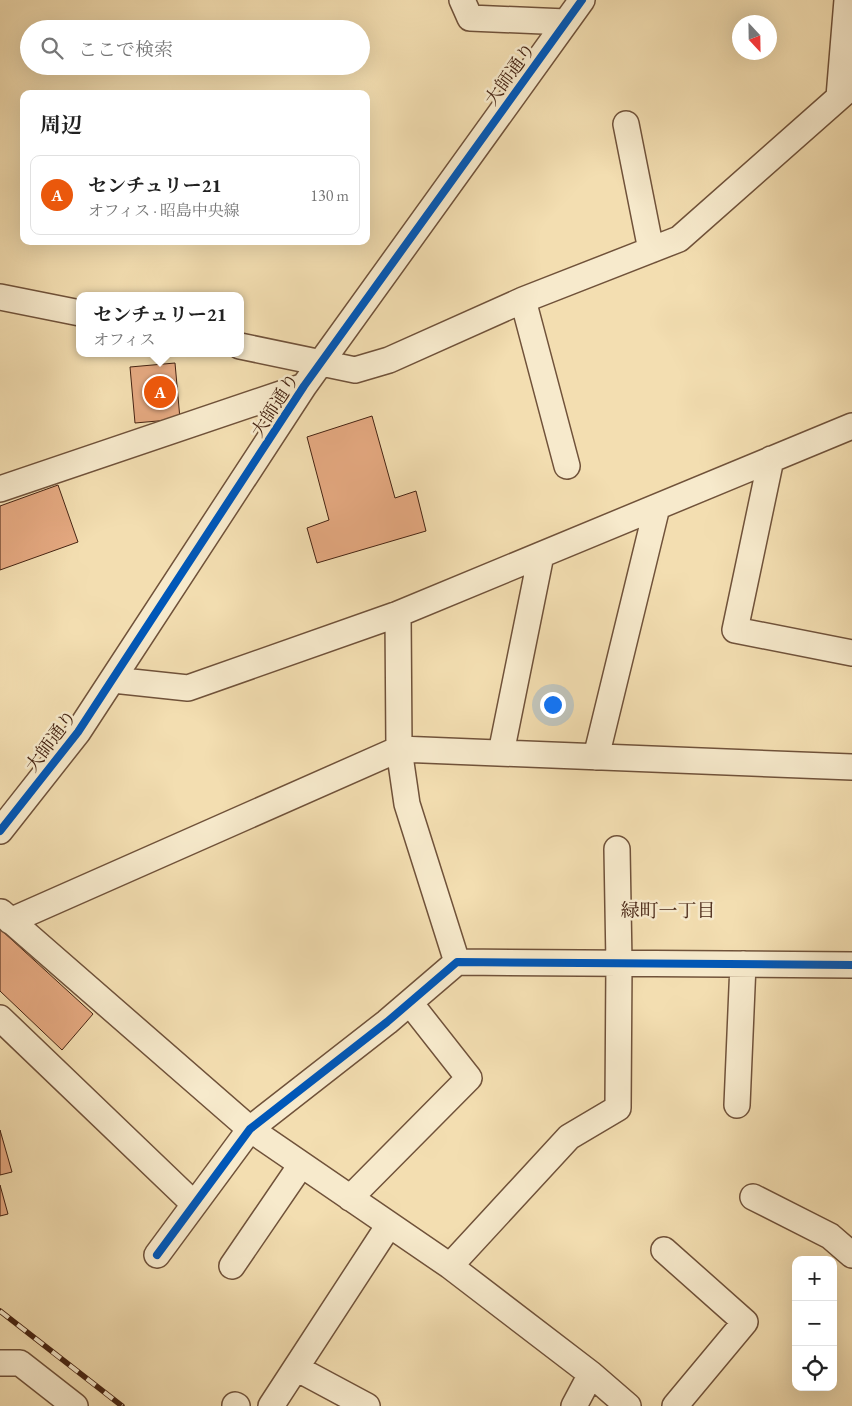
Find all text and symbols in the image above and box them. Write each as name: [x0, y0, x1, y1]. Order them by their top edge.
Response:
north arrow: [732, 15, 777, 60]
search box: [20, 20, 370, 75]
icon: search: [38, 34, 66, 62]
text: ここで検索: [78, 37, 173, 62]
street label: 大師通り: [479, 38, 540, 110]
text: 周辺: [40, 111, 82, 138]
text: センチュリー21: [88, 173, 222, 198]
text: A: [51, 185, 63, 206]
text: 130 m: [310, 185, 349, 206]
text: オフィス · 昭島中央線: [88, 200, 240, 221]
popup: [76, 292, 244, 357]
text: センチュリー21: [93, 302, 227, 327]
text: オフィス: [93, 329, 155, 350]
street label: 大師通り: [245, 368, 304, 441]
pin: A: [144, 373, 176, 411]
your location: [540, 692, 566, 718]
street label: 大師通り: [20, 705, 81, 776]
district label: 緑町一丁目: [620, 898, 716, 923]
map controls: [792, 1256, 837, 1391]
button: +: [792, 1256, 837, 1301]
button: −: [792, 1301, 837, 1346]
button: locate: [792, 1346, 837, 1391]

